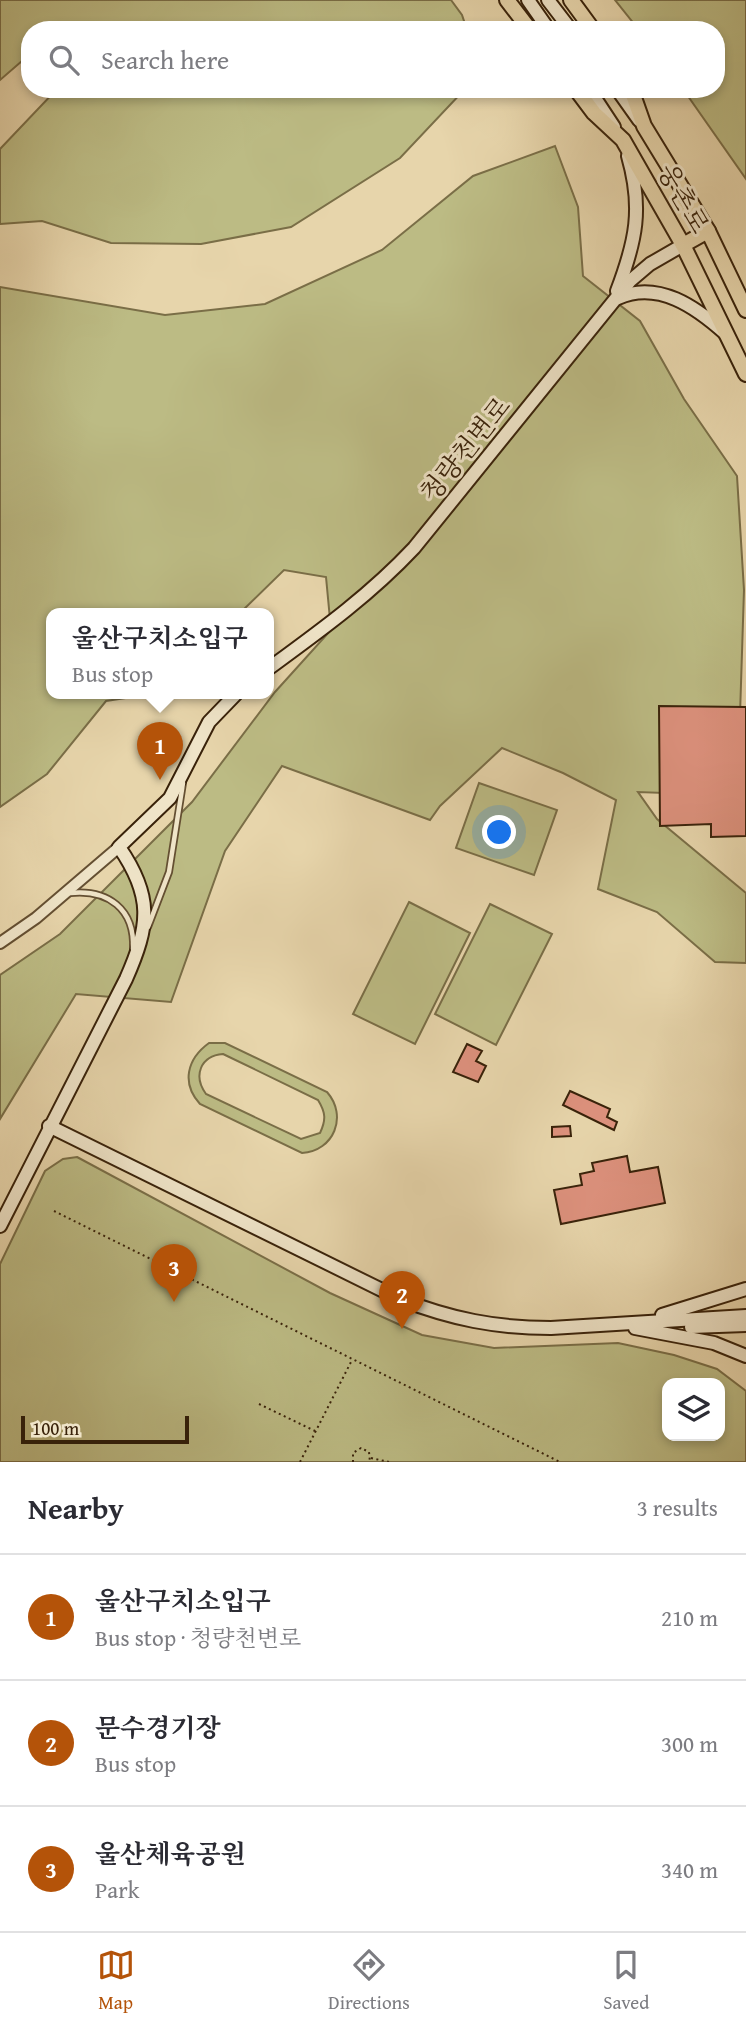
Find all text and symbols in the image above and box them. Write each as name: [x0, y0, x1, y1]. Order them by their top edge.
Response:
search box: [21, 21, 725, 98]
text: Search here: [101, 40, 229, 79]
icon: search: [45, 41, 83, 79]
street label: 웅촌로: [648, 156, 720, 240]
street label: 청량천변로: [410, 388, 520, 510]
popup: [46, 608, 274, 699]
text: 울산구치소입구: [72, 618, 248, 657]
text: Bus stop: [72, 657, 153, 690]
pin: 1: [137, 722, 183, 780]
your location: [482, 815, 516, 849]
pin: 3: [151, 1244, 197, 1302]
pin: 2: [379, 1271, 425, 1329]
map controls: [662, 1378, 725, 1441]
button: layers: [662, 1378, 725, 1441]
scale bar: [21, 1413, 189, 1445]
text: 100 m: [32, 1414, 79, 1442]
text: Nearby: [28, 1486, 124, 1530]
text: 3 results: [637, 1491, 718, 1524]
text: 울산구치소입구: [95, 1581, 271, 1620]
text: 1: [45, 1601, 57, 1634]
text: 210 m: [661, 1601, 718, 1634]
text: Bus stop · 청량천변로: [95, 1621, 301, 1654]
text: 문수경기장: [95, 1708, 221, 1747]
text: 2: [45, 1727, 57, 1760]
text: 300 m: [661, 1727, 718, 1760]
text: Bus stop: [95, 1747, 176, 1780]
text: 울산체육공원: [95, 1834, 246, 1873]
text: 3: [45, 1853, 57, 1886]
text: 340 m: [661, 1853, 718, 1886]
text: Park: [95, 1873, 139, 1906]
tab: Map: [97, 1946, 135, 2016]
tab: Directions: [328, 1946, 410, 2016]
tab: Saved: [603, 1946, 649, 2016]

